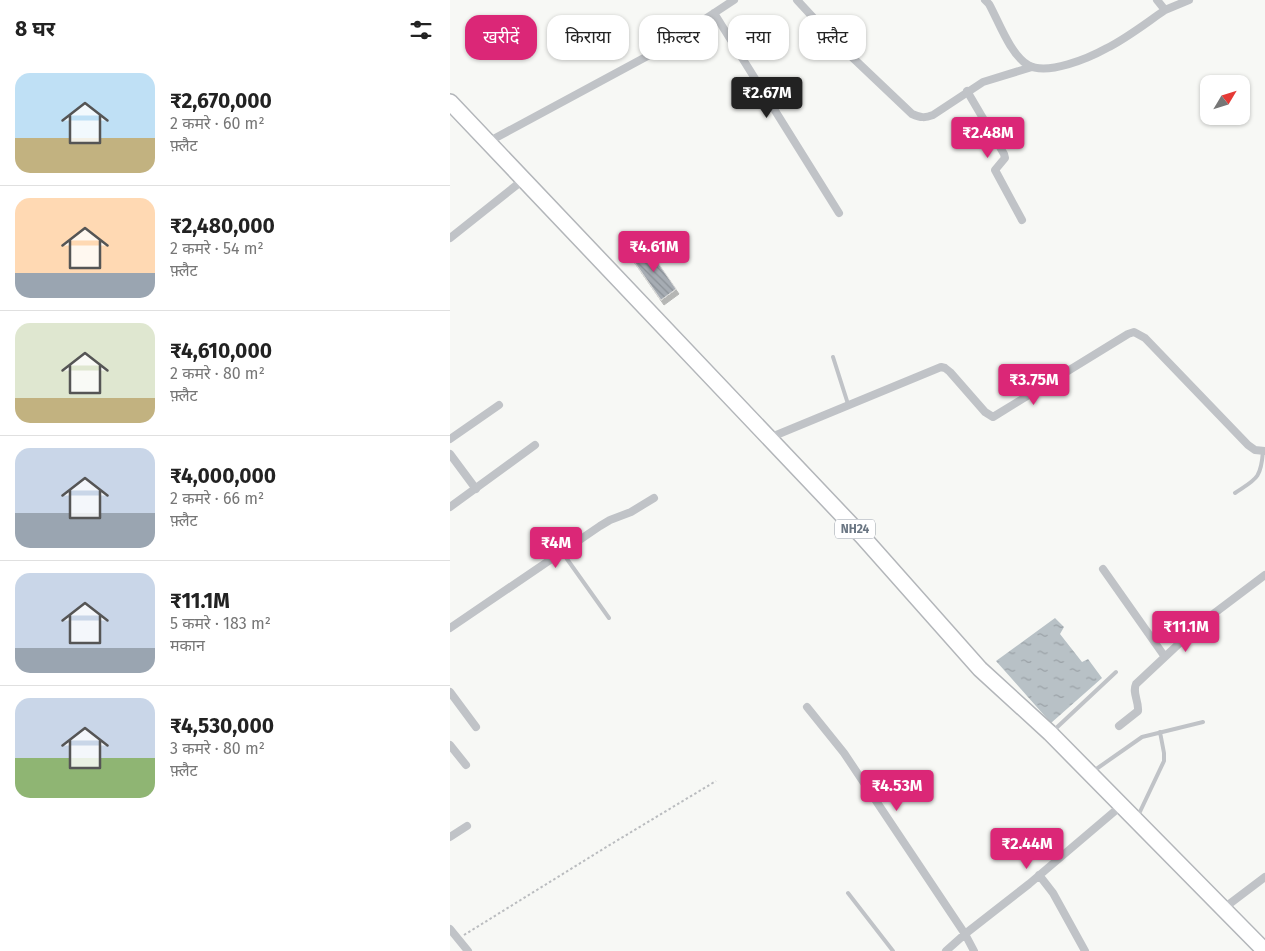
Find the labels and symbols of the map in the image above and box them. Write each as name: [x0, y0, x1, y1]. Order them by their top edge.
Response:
north arrow: [1200, 75, 1250, 125]
pin: ₹2.67M: [726, 76, 808, 119]
pin: ₹2.48M: [947, 116, 1029, 159]
pin: ₹4.61M: [613, 230, 695, 273]
pin: ₹3.75M: [993, 364, 1075, 406]
road number: NH24: [835, 520, 875, 538]
pin: ₹4M: [532, 526, 580, 569]
pin: ₹11.1M: [1145, 610, 1227, 653]
pin: ₹4.53M: [856, 770, 938, 812]
pin: ₹2.44M: [986, 828, 1068, 870]

